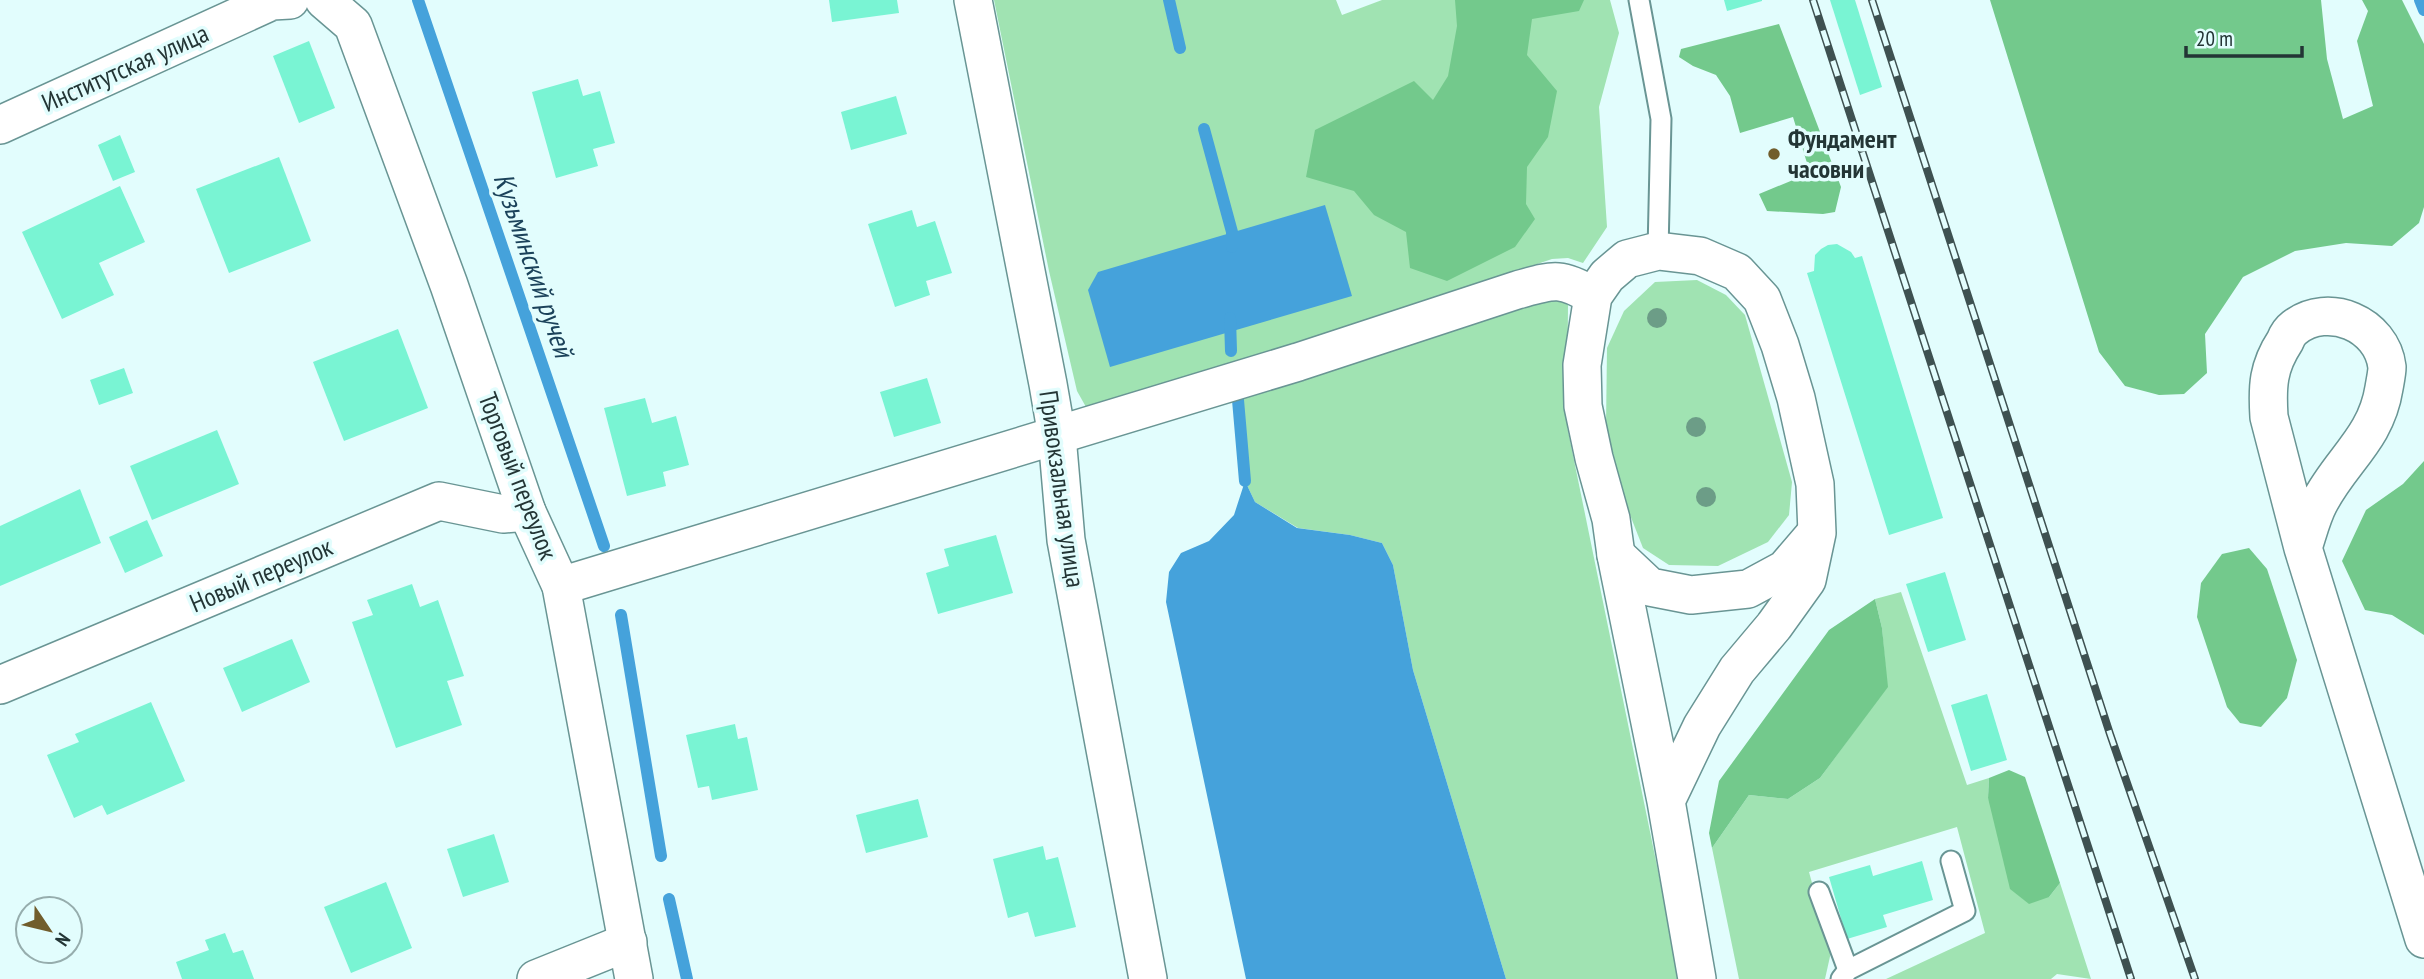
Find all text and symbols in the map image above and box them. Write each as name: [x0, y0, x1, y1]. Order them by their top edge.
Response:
scale bar: [2186, 14, 2302, 58]
street label: Институтская улица: [36, 16, 213, 119]
text: 20 m: [2196, 25, 2233, 52]
place label: Фундамент часовни: [1788, 122, 1896, 185]
marker: Фундамент часовни: [1766, 146, 1782, 162]
water label: Кузьминский ручей: [486, 168, 584, 364]
street label: Торговый переулок: [471, 388, 565, 564]
street label: Привокзальная улица: [1032, 388, 1093, 590]
street label: Новый переулок: [185, 530, 337, 619]
north arrow: [14, 895, 84, 965]
text: N: [50, 929, 76, 951]

